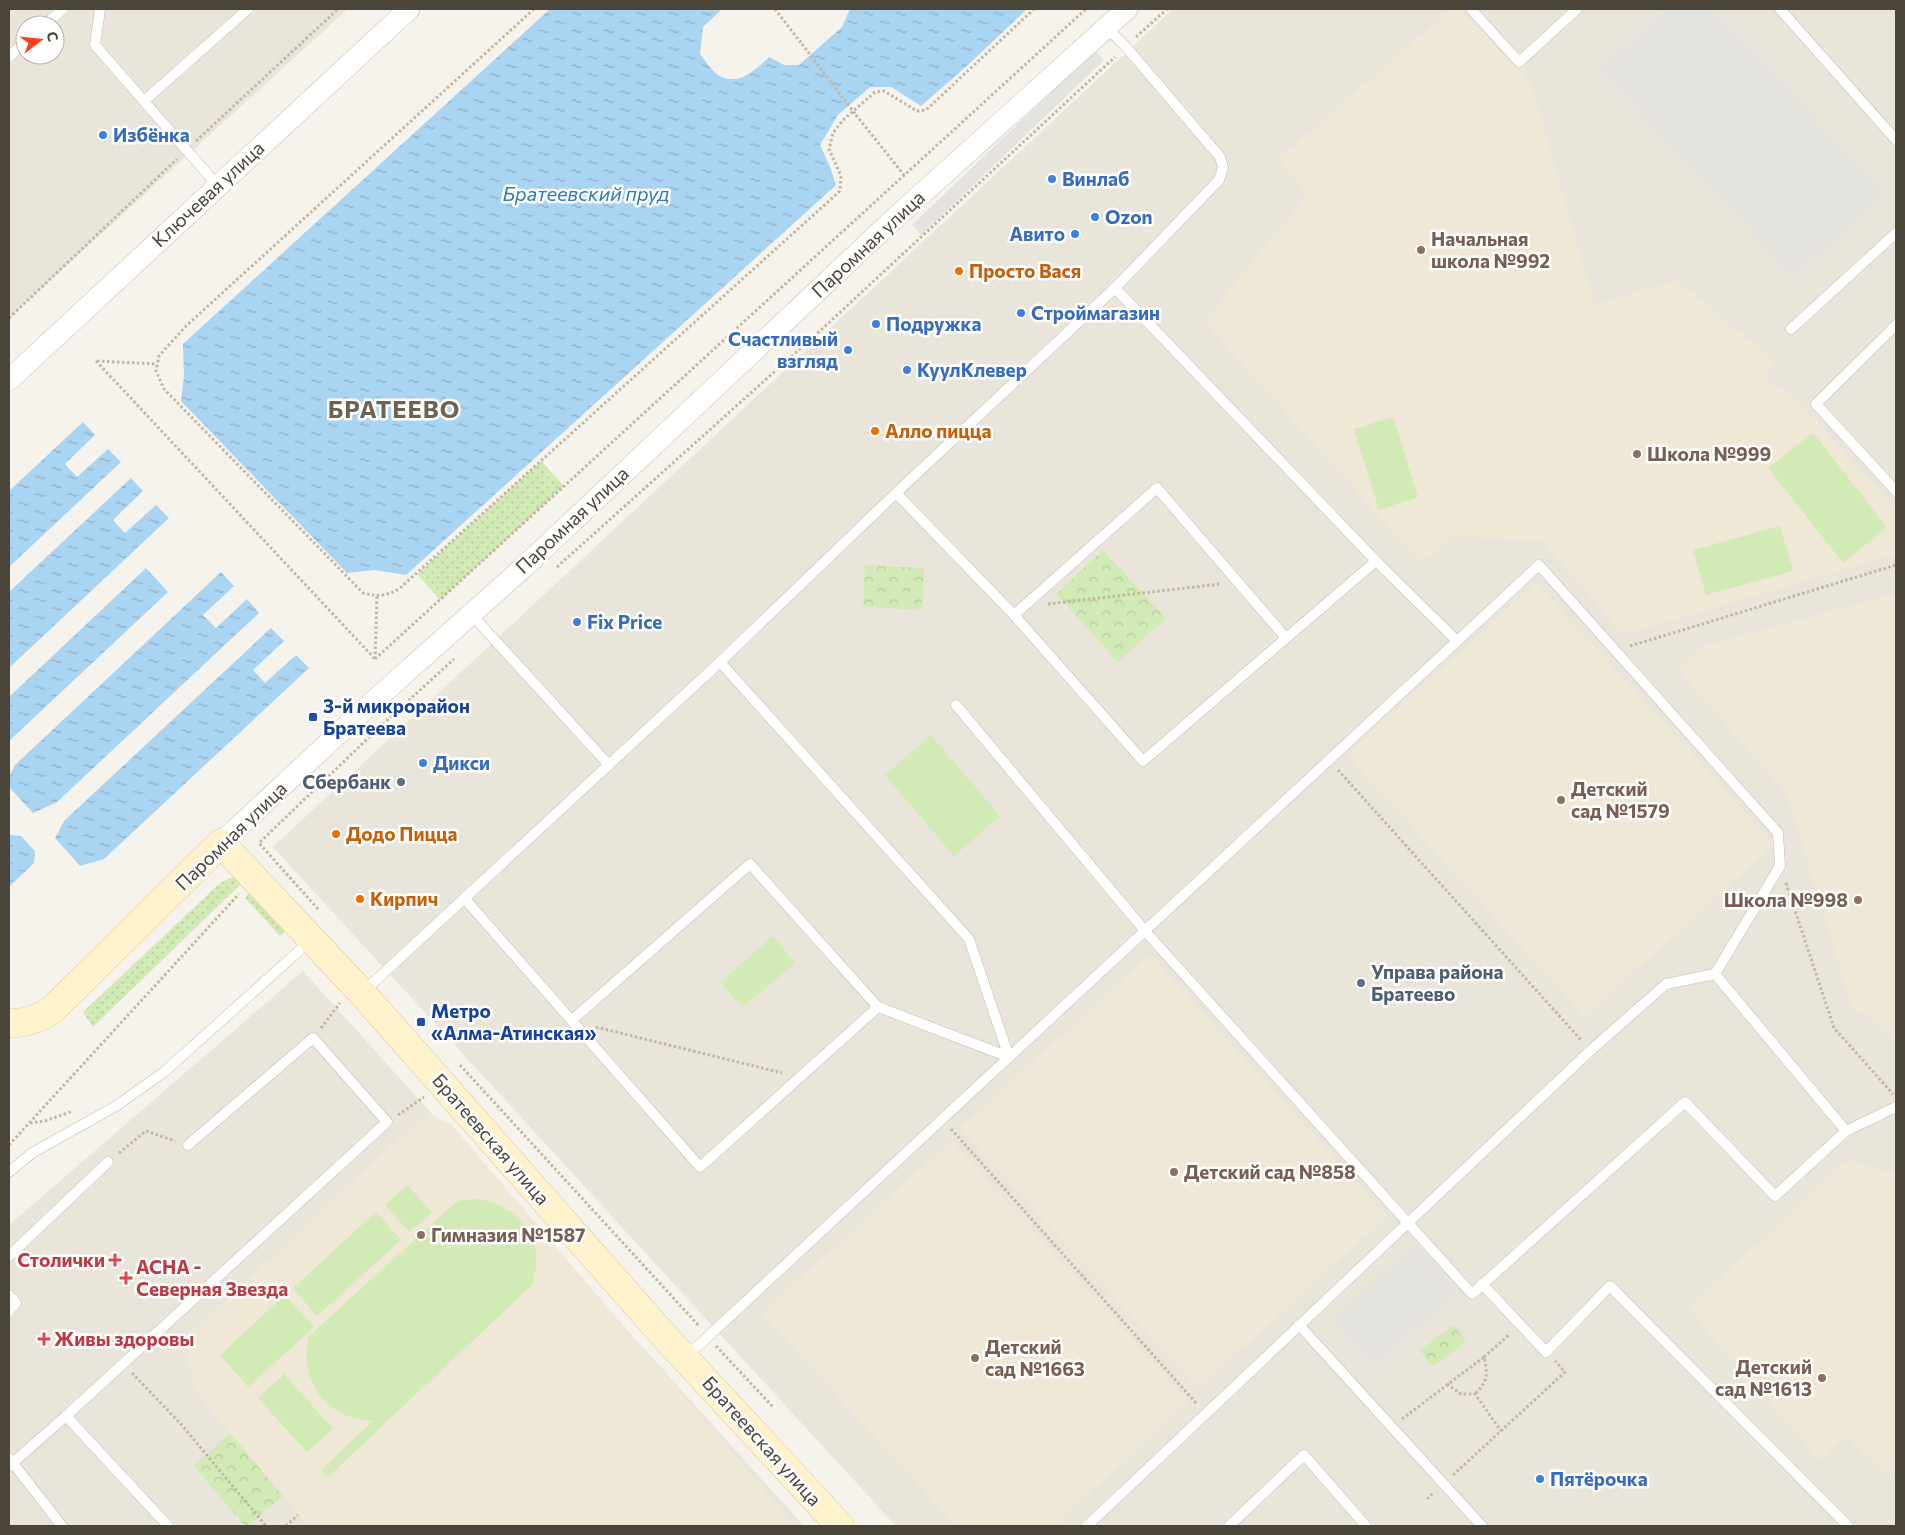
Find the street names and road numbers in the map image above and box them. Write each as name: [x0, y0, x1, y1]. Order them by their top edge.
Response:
street label: Ключевая улица: [147, 136, 269, 251]
street label: Паромная улица: [806, 185, 929, 302]
street label: Паромная улица: [510, 461, 633, 578]
street label: Паромная улица: [170, 777, 291, 895]
street label: Братеевская улица: [428, 1068, 555, 1209]
street label: Братеевская улица: [698, 1371, 827, 1510]

